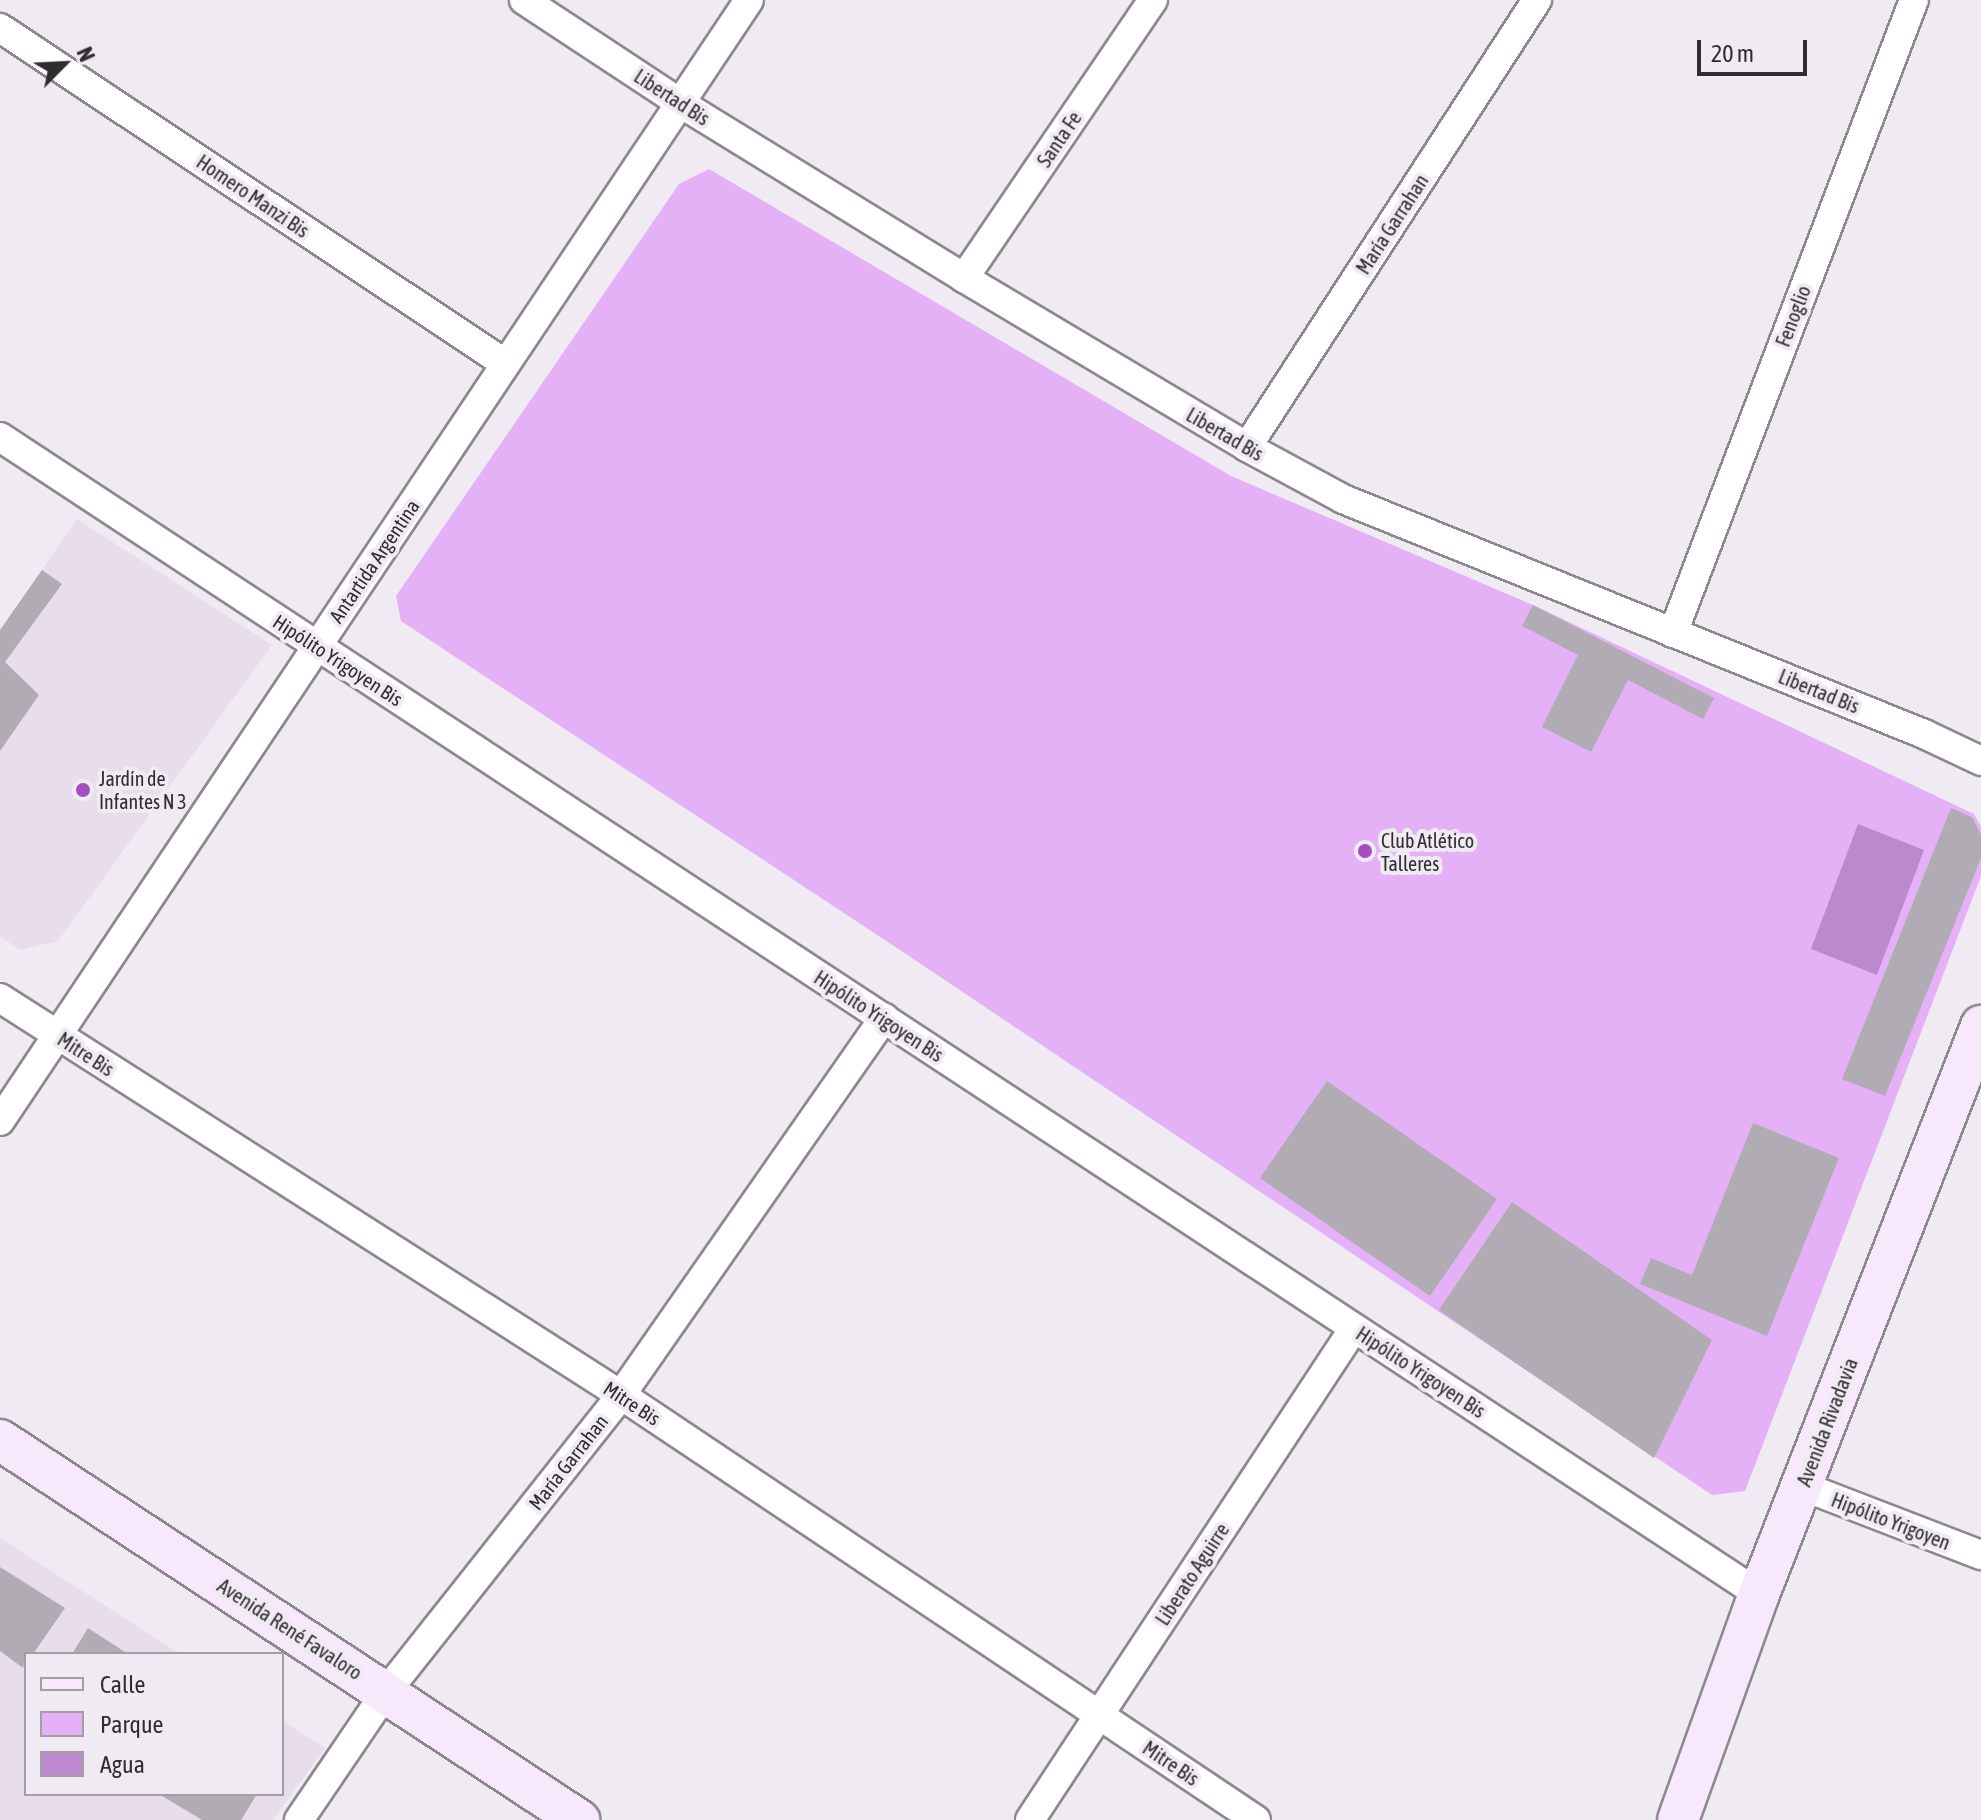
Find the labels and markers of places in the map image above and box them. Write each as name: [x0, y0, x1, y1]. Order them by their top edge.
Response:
place label: Jardín de Infantes N 3: [99, 766, 187, 813]
marker: Jardín de Infantes N 3: [74, 781, 92, 799]
place label: Club Atlético Talleres: [1381, 828, 1474, 875]
marker: Club Atlético Talleres: [1356, 842, 1374, 860]

